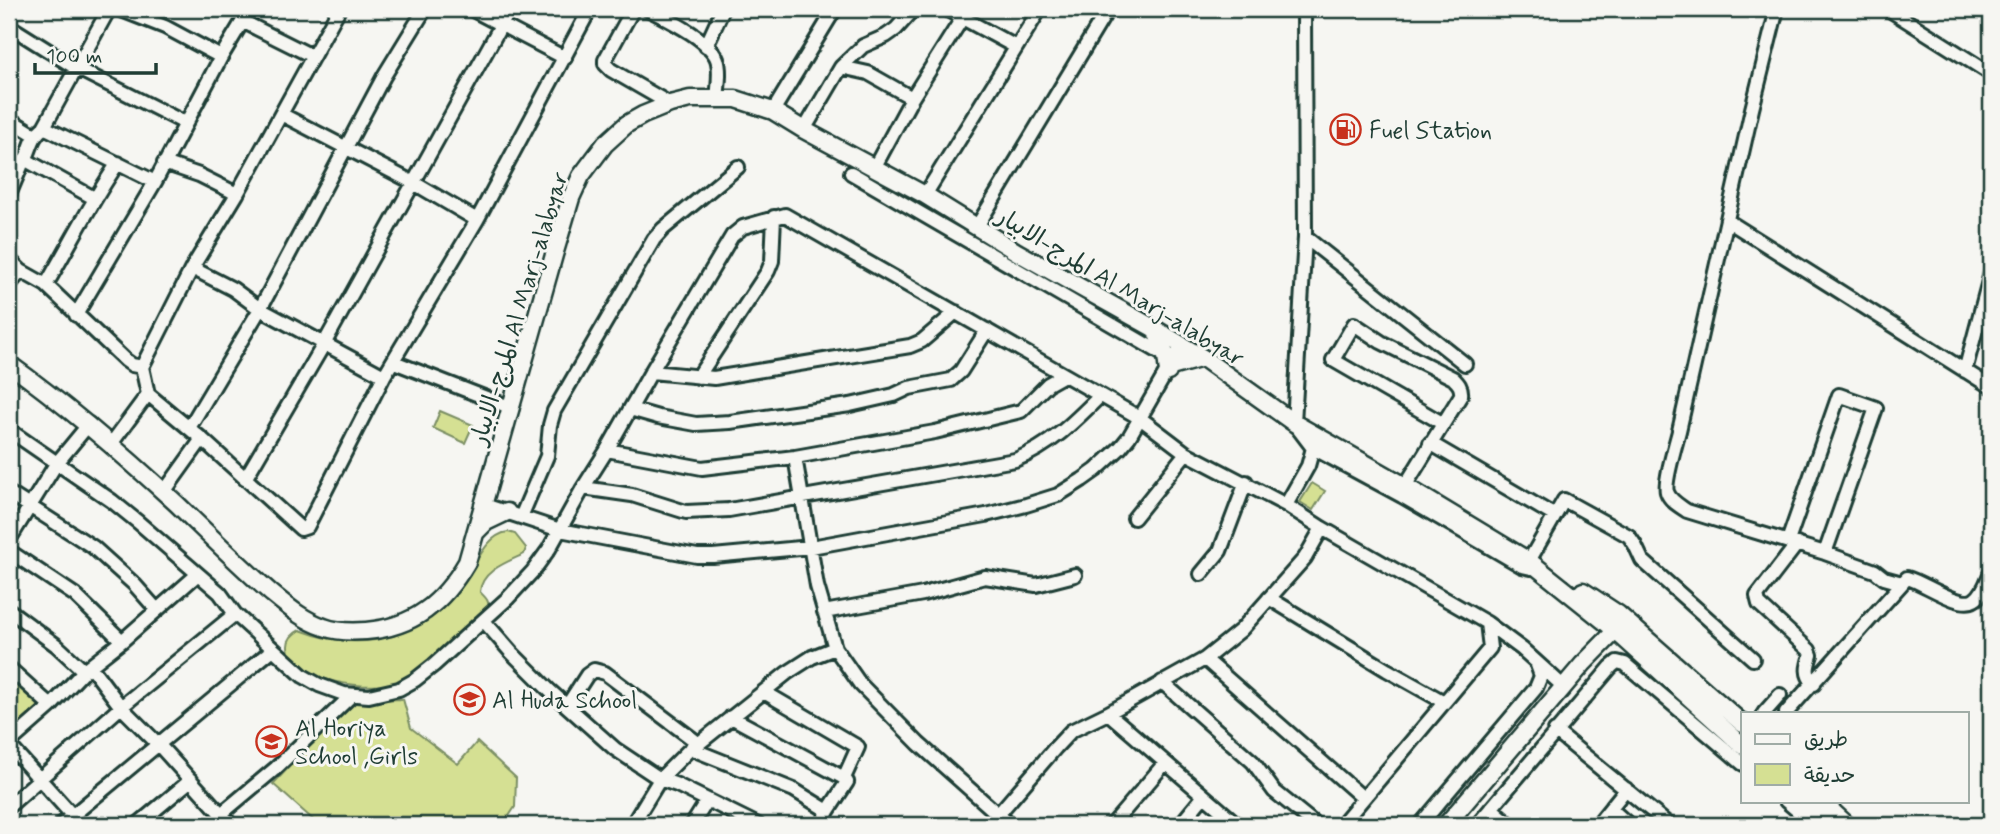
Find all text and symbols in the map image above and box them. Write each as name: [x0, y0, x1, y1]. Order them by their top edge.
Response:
scale bar: [35, 32, 156, 76]
text: 100 m: [46, 43, 102, 71]
fuel station icon: Fuel Station: [1329, 113, 1363, 147]
place label: Fuel Station: [1369, 116, 1492, 147]
street label: المرج-الابيار Al Marj-alabyar: [464, 168, 577, 451]
street label: المرج-الابيار Al Marj-alabyar: [989, 201, 1250, 375]
school or university icon: Al Huda School: [452, 683, 486, 717]
place label: Al Huda School: [492, 686, 637, 717]
legend: [1741, 712, 1968, 802]
place label: Al Horiya School ,Girls: [295, 714, 418, 773]
school or university icon: Al Horiya School ,Girls: [255, 725, 289, 759]
text: طريق: [1804, 726, 1848, 754]
text: حديقة: [1804, 762, 1855, 790]

